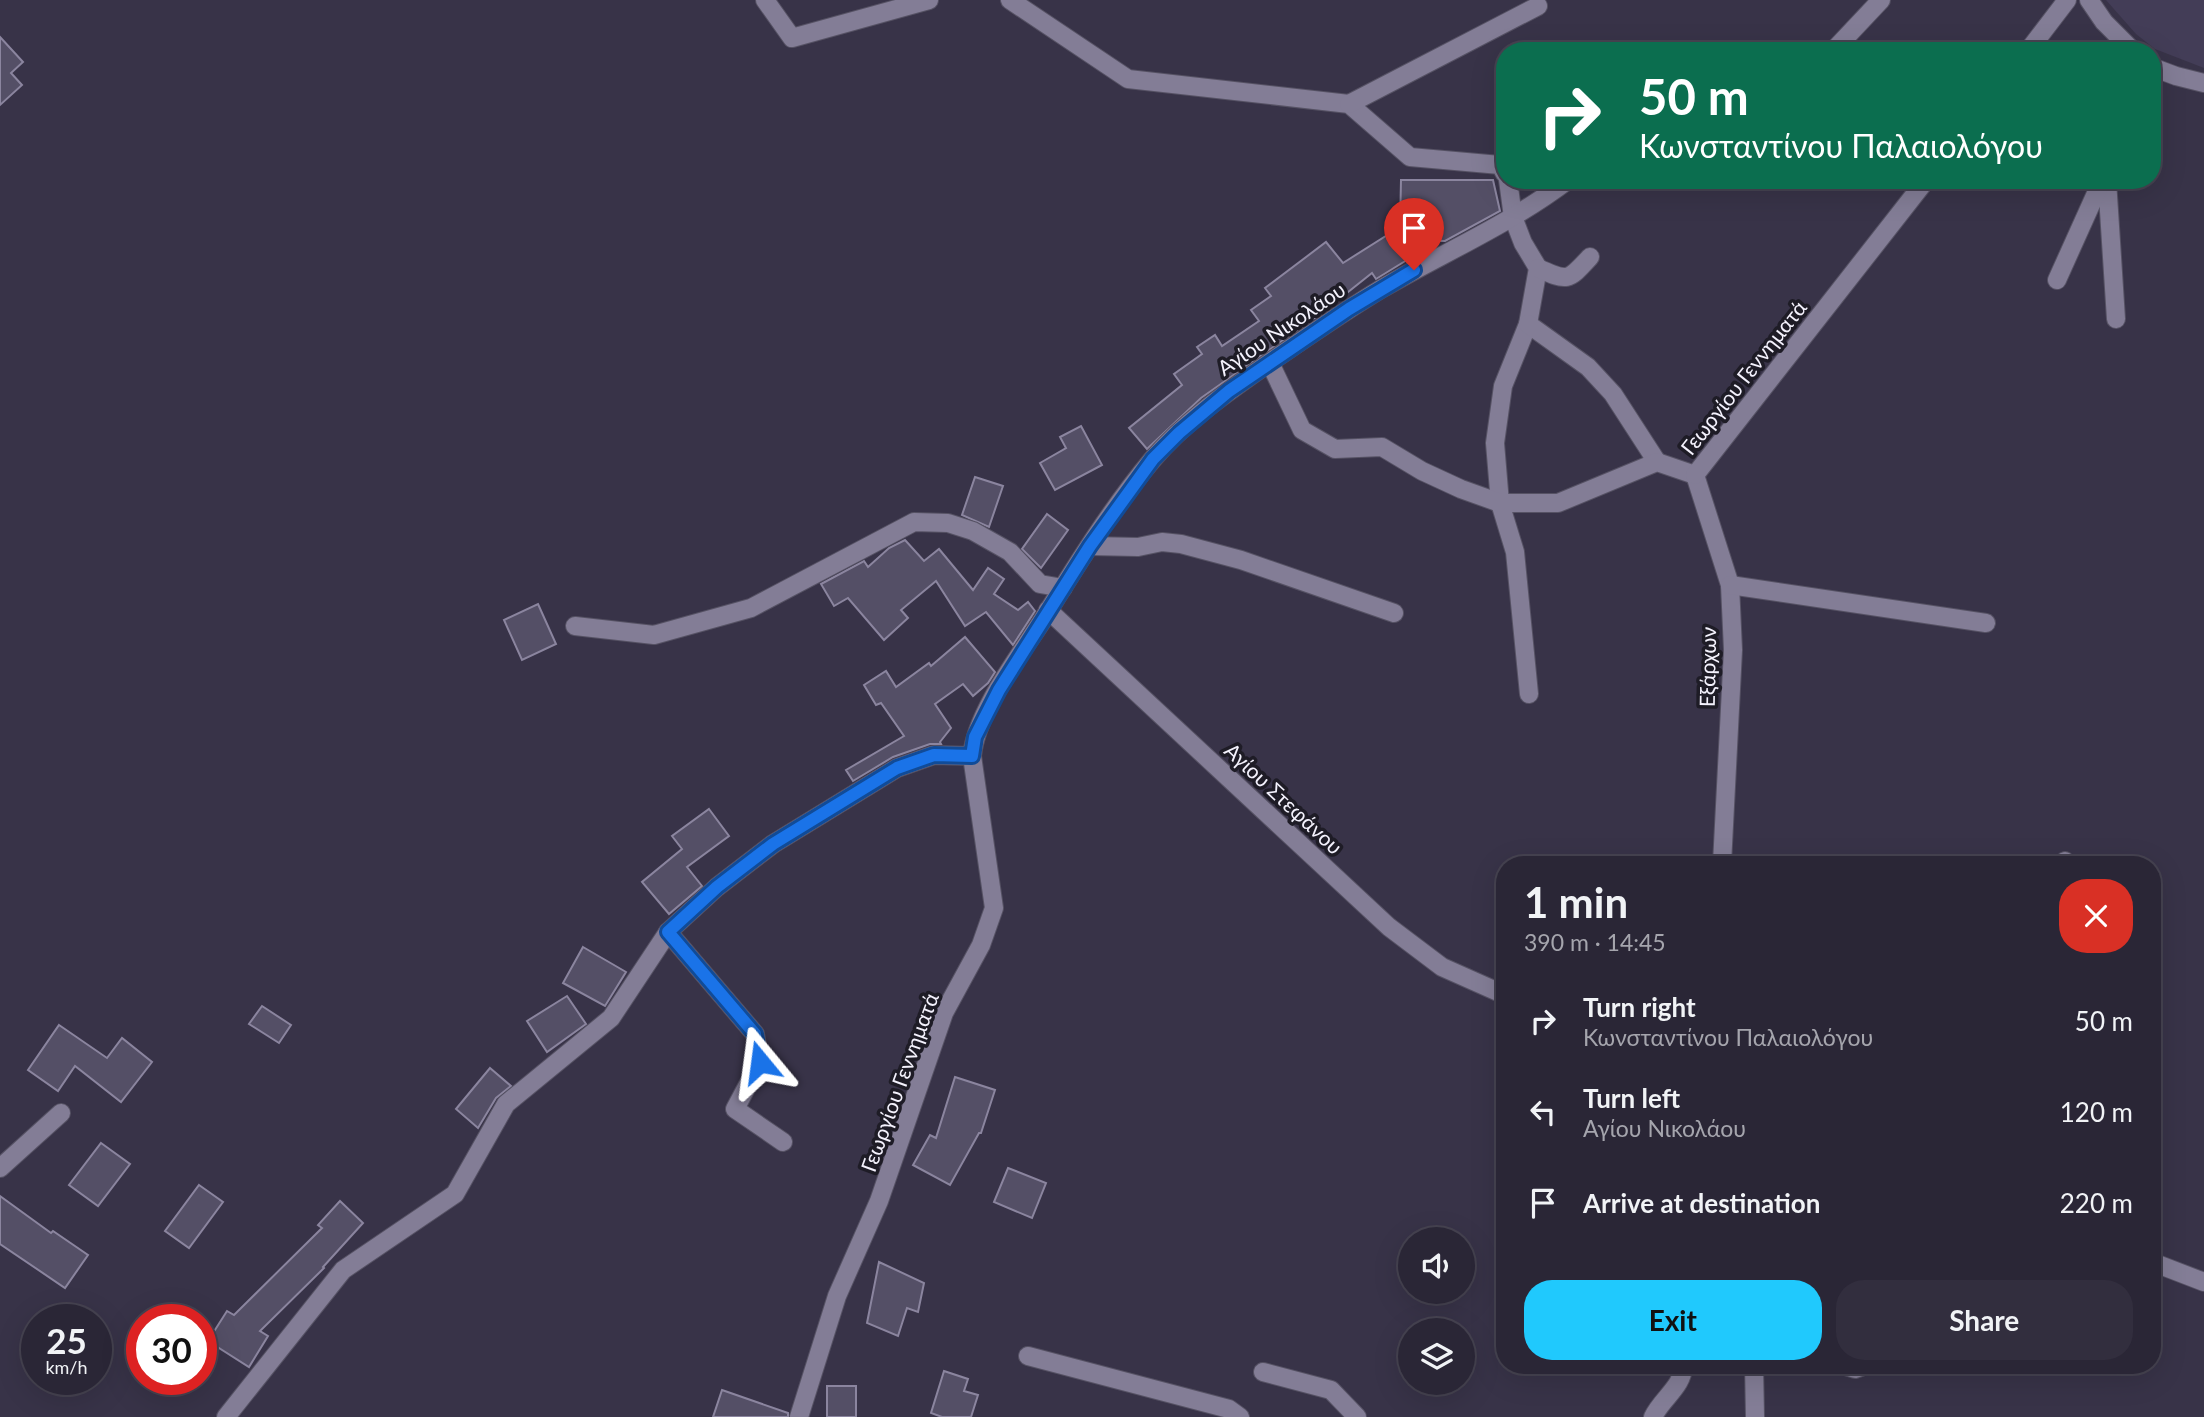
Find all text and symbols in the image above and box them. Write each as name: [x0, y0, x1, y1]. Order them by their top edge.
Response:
text: 50 m: [1639, 67, 1749, 125]
icon: right: [1524, 70, 1615, 161]
text: Κωνσταντίνου Παλαιολόγου: [1639, 126, 2043, 165]
pin: [1384, 198, 1444, 270]
icon: arrive: [1395, 209, 1433, 247]
street label: Αγίου Νικολάου: [1212, 276, 1350, 380]
street label: Γεωργίου Γεννηματά: [1675, 294, 1811, 459]
street label: Εξάρχων: [1694, 626, 1720, 707]
street label: Αγίου Στεφάνου: [1220, 737, 1348, 859]
text: 1 min: [1524, 877, 1628, 927]
button: close: [2059, 879, 2133, 953]
text: 390 m · 14:45: [1524, 928, 1666, 956]
street label: Γεωργίου Γεννηματά: [855, 988, 943, 1175]
text: Turn right: [1583, 991, 1696, 1023]
icon: right: [1524, 1002, 1562, 1040]
text: 50 m: [2075, 1005, 2133, 1037]
text: Κωνσταντίνου Παλαιολόγου: [1583, 1023, 1873, 1051]
position arrow: [723, 1025, 797, 1099]
text: Turn left: [1583, 1082, 1680, 1114]
icon: left: [1524, 1093, 1562, 1131]
text: 120 m: [2060, 1096, 2133, 1128]
text: Αγίου Νικολάου: [1583, 1114, 1746, 1142]
icon: arrive: [1524, 1184, 1562, 1222]
text: Arrive at destination: [1583, 1187, 1820, 1219]
text: 220 m: [2060, 1187, 2133, 1219]
map controls: [1398, 1227, 1475, 1395]
button: sound: [1398, 1227, 1475, 1304]
button: Exit: [1524, 1280, 1822, 1360]
button: Share: [1836, 1280, 2133, 1360]
speed limit sign: 30: [126, 1304, 217, 1395]
button: layers: [1398, 1318, 1475, 1395]
text: 25: [46, 1319, 87, 1361]
text: km/h: [45, 1356, 88, 1378]

